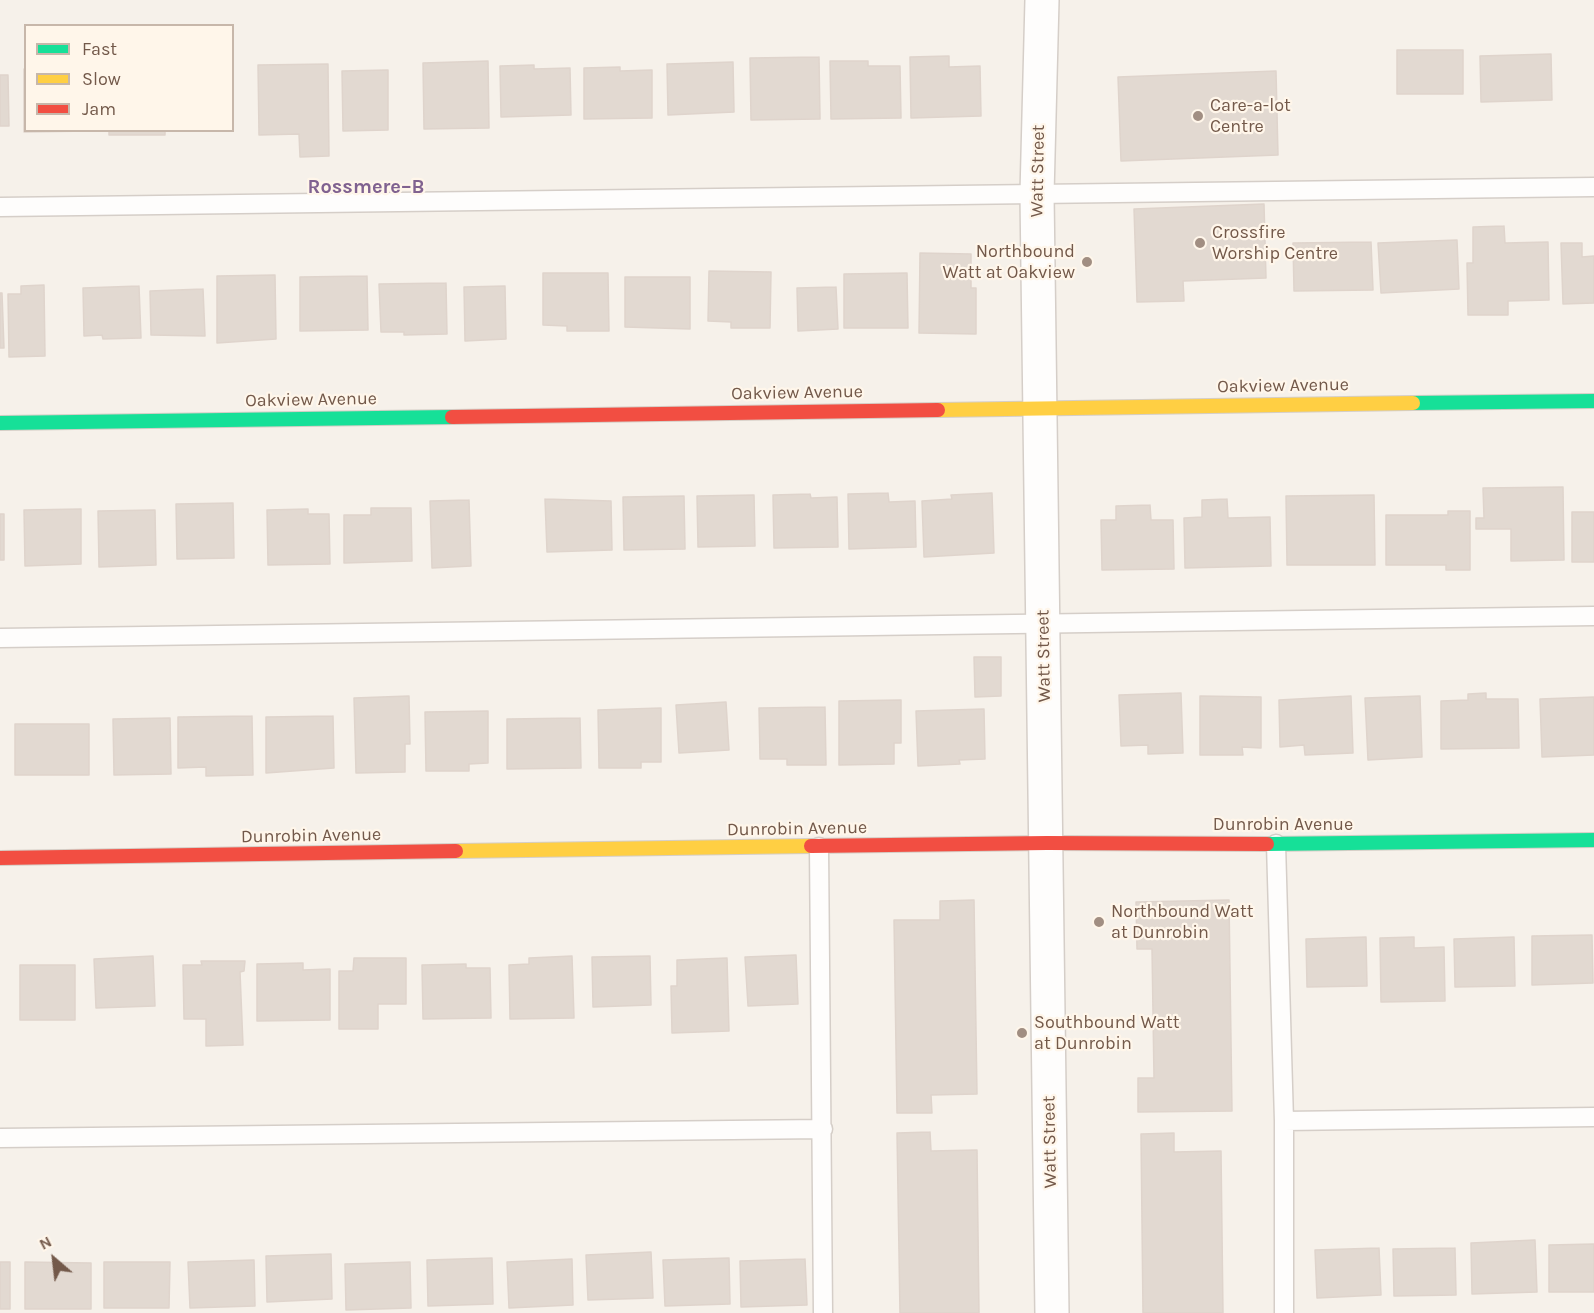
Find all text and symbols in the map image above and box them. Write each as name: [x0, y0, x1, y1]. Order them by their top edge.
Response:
legend: [24, 24, 234, 132]
text: Fast: [82, 38, 117, 60]
text: Slow: [82, 68, 121, 90]
place label: Care-a-lot Centre: [1210, 95, 1291, 138]
text: Jam: [82, 98, 116, 120]
marker: Care-a-lot Centre: [1191, 109, 1205, 123]
street label: Watt Street: [1026, 124, 1050, 218]
district label: Rossmere–B: [308, 175, 424, 199]
place label: Crossfire Worship Centre: [1212, 222, 1338, 264]
marker: Crossfire Worship Centre: [1193, 236, 1207, 250]
place label: Northbound Watt at Oakview: [942, 241, 1075, 284]
marker: Northbound Watt at Oakview: [1080, 255, 1094, 269]
street label: Oakview Avenue: [1217, 374, 1349, 398]
street label: Oakview Avenue: [731, 381, 863, 405]
street label: Oakview Avenue: [245, 388, 377, 412]
street label: Watt Street: [1032, 609, 1056, 703]
street label: Dunrobin Avenue: [1213, 814, 1353, 836]
street label: Dunrobin Avenue: [727, 817, 867, 841]
street label: Dunrobin Avenue: [241, 824, 381, 848]
place label: Northbound Watt at Dunrobin: [1111, 901, 1253, 944]
marker: Northbound Watt at Dunrobin: [1092, 915, 1106, 929]
place label: Southbound Watt at Dunrobin: [1034, 1012, 1179, 1054]
marker: Southbound Watt at Dunrobin: [1015, 1026, 1029, 1040]
street label: Watt Street: [1038, 1095, 1062, 1189]
north arrow: [24, 1229, 84, 1289]
text: N: [36, 1232, 55, 1254]

